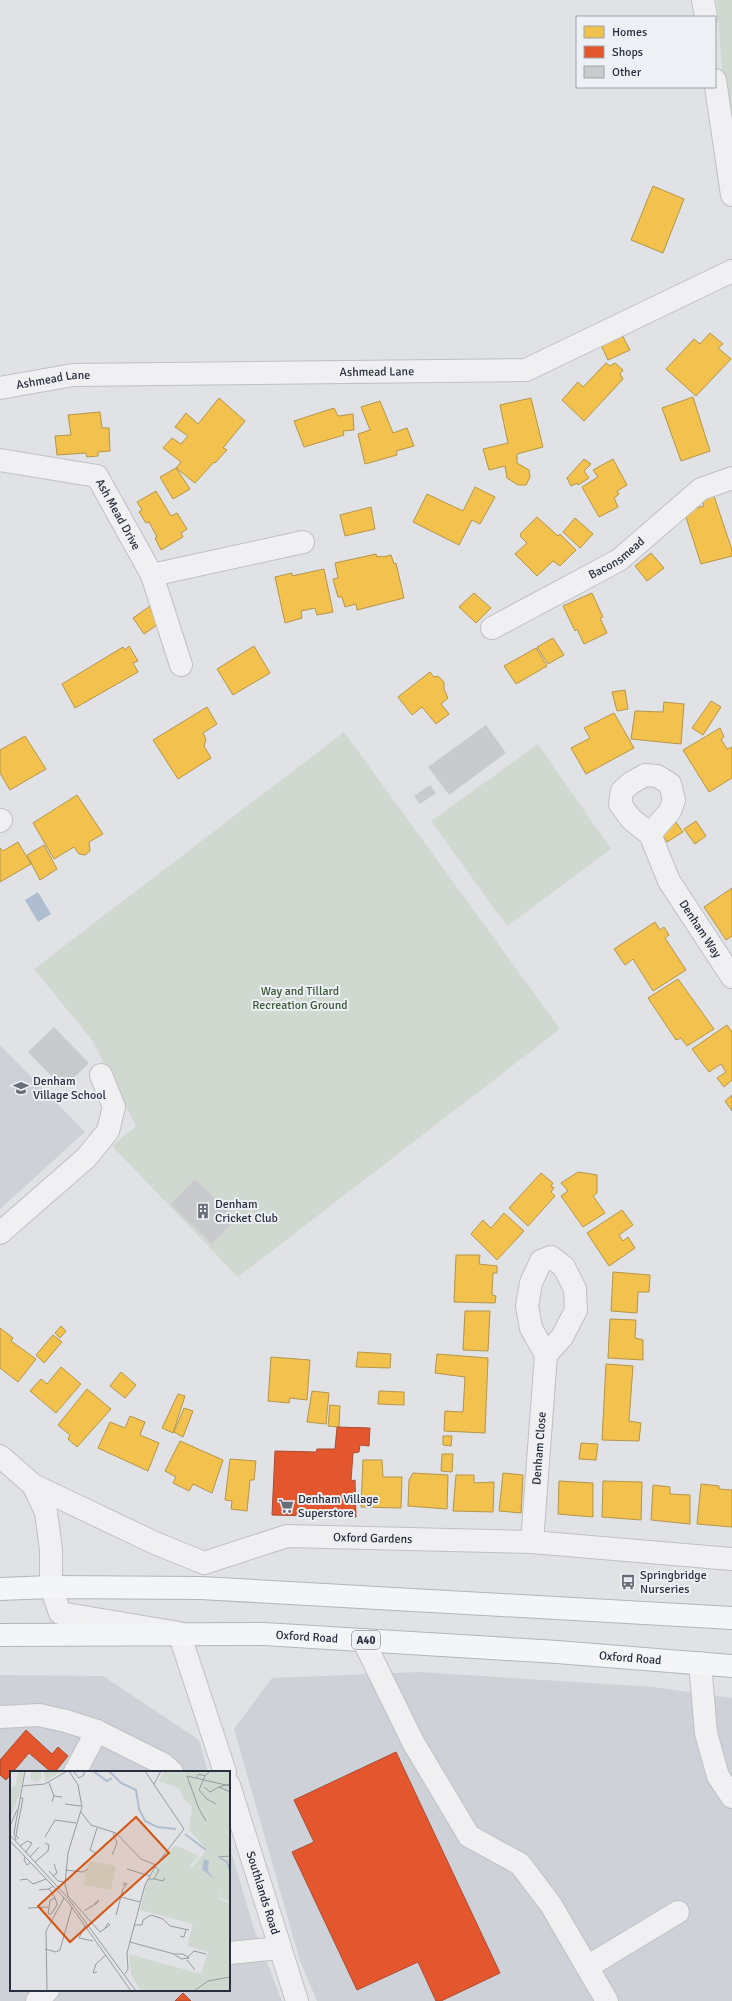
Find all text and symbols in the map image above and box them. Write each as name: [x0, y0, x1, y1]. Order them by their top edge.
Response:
legend: [576, 16, 716, 88]
text: Homes: [612, 25, 647, 40]
text: Shops: [612, 45, 643, 60]
text: Other: [612, 65, 642, 80]
street label: Ashmead Lane: [339, 364, 414, 380]
street label: Ashmead Lane: [15, 368, 90, 393]
street label: Ash Mead Drive: [92, 476, 144, 553]
street label: Baconsmead: [586, 534, 648, 583]
street label: Denham Way: [675, 897, 725, 961]
park label: Way and Tillard Recreation Ground: [252, 984, 348, 1013]
place label: Denham Village School: [33, 1074, 106, 1103]
school or university icon: Denham Village School: [12, 1079, 30, 1097]
place label: Denham Cricket Club: [215, 1197, 278, 1226]
building icon: Denham Cricket Club: [194, 1202, 212, 1220]
street label: Denham Close: [529, 1411, 550, 1485]
place label: Denham Village Superstore: [298, 1492, 379, 1521]
supermarket icon: Denham Village Superstore: [277, 1497, 295, 1515]
street label: Oxford Gardens: [333, 1530, 413, 1547]
place label: Springbridge Nurseries: [640, 1568, 707, 1597]
bus stop icon: Springbridge Nurseries: [619, 1573, 637, 1591]
street label: Oxford Road: [275, 1628, 339, 1647]
road number: A40: [352, 1631, 380, 1649]
street label: Oxford Road: [598, 1648, 662, 1668]
inset map: [10, 1771, 230, 1991]
street label: Southlands Road: [242, 1849, 283, 1936]

